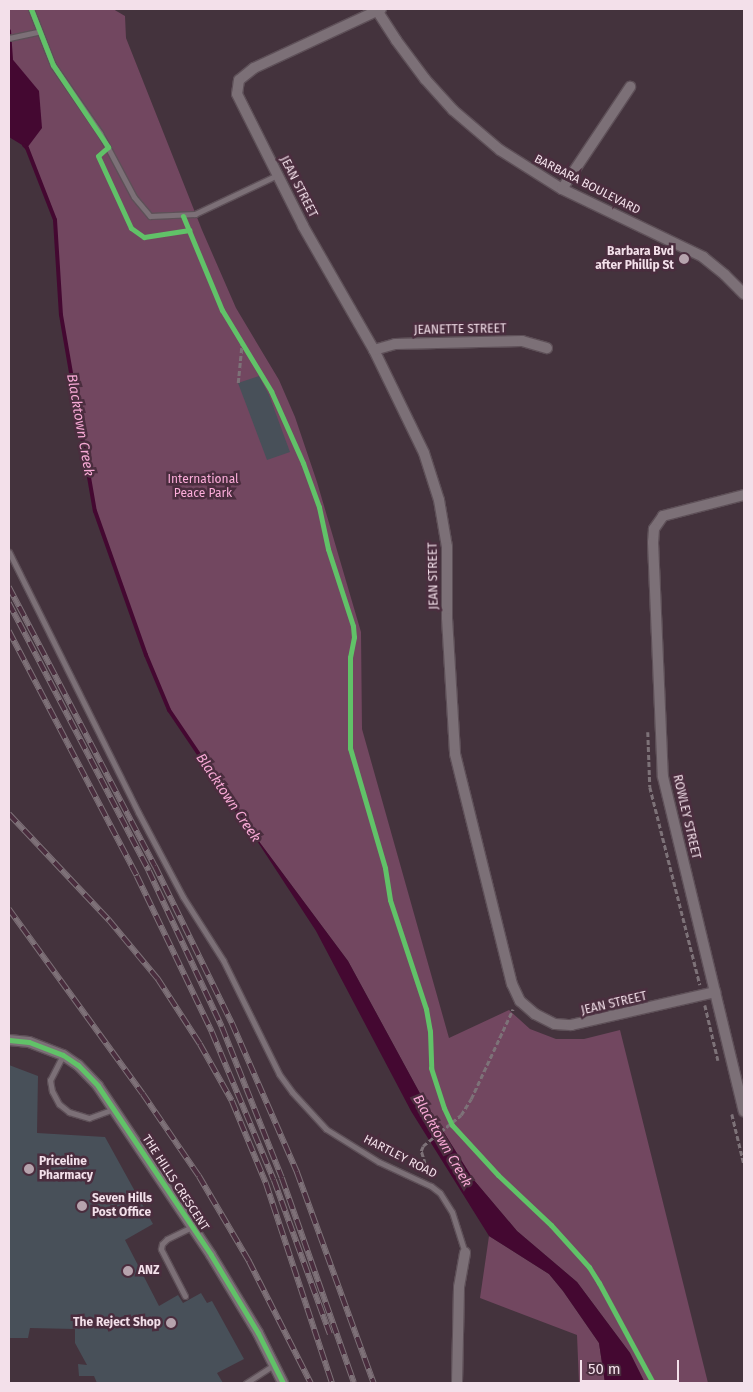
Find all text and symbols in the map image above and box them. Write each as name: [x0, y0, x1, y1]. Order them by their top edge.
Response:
street label: BARBARA BOULEVARD: [532, 152, 642, 218]
street label: JEAN STREET: [276, 154, 320, 220]
place label: Barbara Bvd after Phillip St: [595, 245, 674, 273]
marker: Barbara Bvd after Phillip St: [678, 253, 690, 265]
street label: JEANETTE STREET: [414, 322, 506, 338]
water label: Blacktown Creek: [63, 373, 97, 477]
park label: International Peace Park: [167, 473, 239, 501]
street label: JEAN STREET: [426, 542, 442, 610]
water label: Blacktown Creek: [192, 750, 264, 846]
street label: ROWLEY STREET: [669, 773, 703, 861]
street label: JEAN STREET: [580, 989, 648, 1019]
water label: Blacktown Creek: [409, 1092, 475, 1190]
street label: THE HILLS CRESCENT: [139, 1132, 211, 1234]
street label: HARTLEY ROAD: [361, 1132, 439, 1182]
place label: Priceline Pharmacy: [39, 1155, 93, 1183]
marker: Priceline Pharmacy: [23, 1163, 35, 1175]
place label: Seven Hills Post Office: [92, 1192, 152, 1220]
marker: Seven Hills Post Office: [76, 1200, 88, 1212]
place label: ANZ: [138, 1264, 160, 1278]
marker: ANZ: [122, 1265, 134, 1277]
place label: The Reject Shop: [73, 1316, 161, 1330]
marker: The Reject Shop: [165, 1317, 177, 1329]
scale bar: [583, 1350, 682, 1382]
text: 50 m: [588, 1360, 621, 1378]

